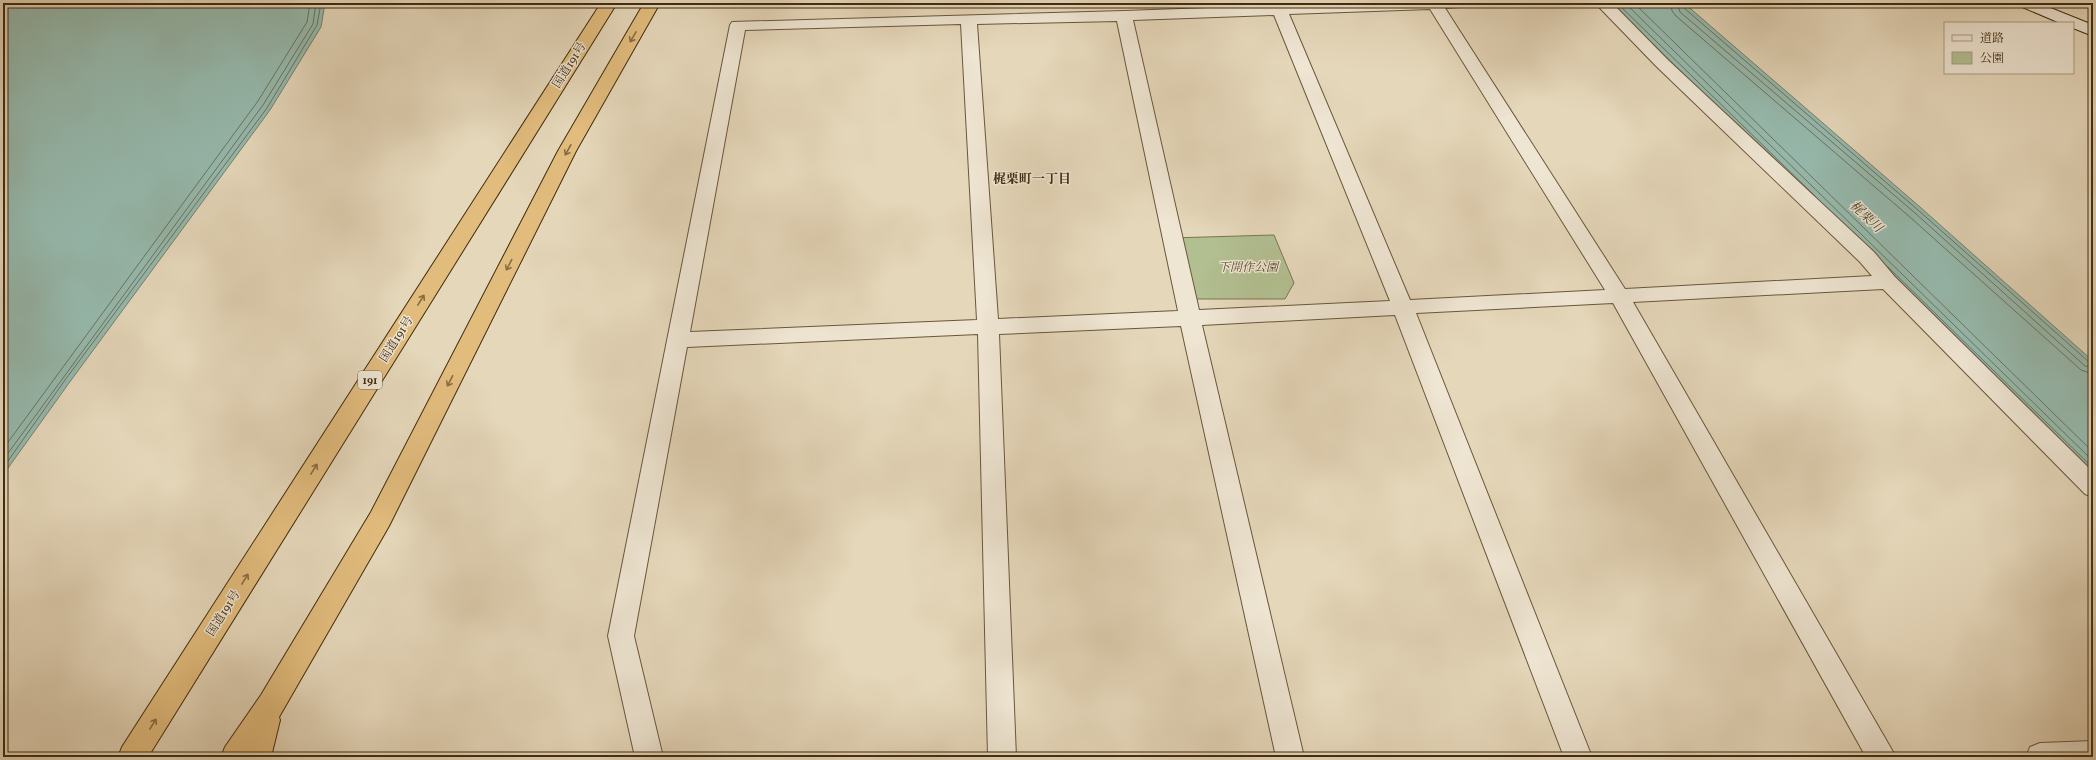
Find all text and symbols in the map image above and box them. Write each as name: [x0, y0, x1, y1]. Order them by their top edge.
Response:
legend: [1944, 22, 2074, 74]
one-way arrow: [629, 31, 636, 43]
text: 道路: [1980, 31, 2004, 47]
street label: 国道191号: [549, 39, 590, 92]
text: 公園: [1980, 51, 2004, 67]
one-way arrow: [564, 143, 572, 155]
district label: 梶栗町一丁目: [993, 171, 1071, 189]
water label: 梶栗川: [1845, 198, 1887, 239]
one-way arrow: [505, 259, 512, 271]
park label: 下開作公園: [1218, 260, 1280, 276]
one-way arrow: [416, 294, 425, 305]
street label: 国道191号: [376, 313, 417, 366]
road number: 191: [358, 371, 382, 389]
one-way arrow: [446, 375, 454, 387]
one-way arrow: [310, 464, 318, 475]
one-way arrow: [240, 573, 249, 584]
street label: 国道191号: [203, 587, 244, 640]
one-way arrow: [149, 719, 157, 730]

